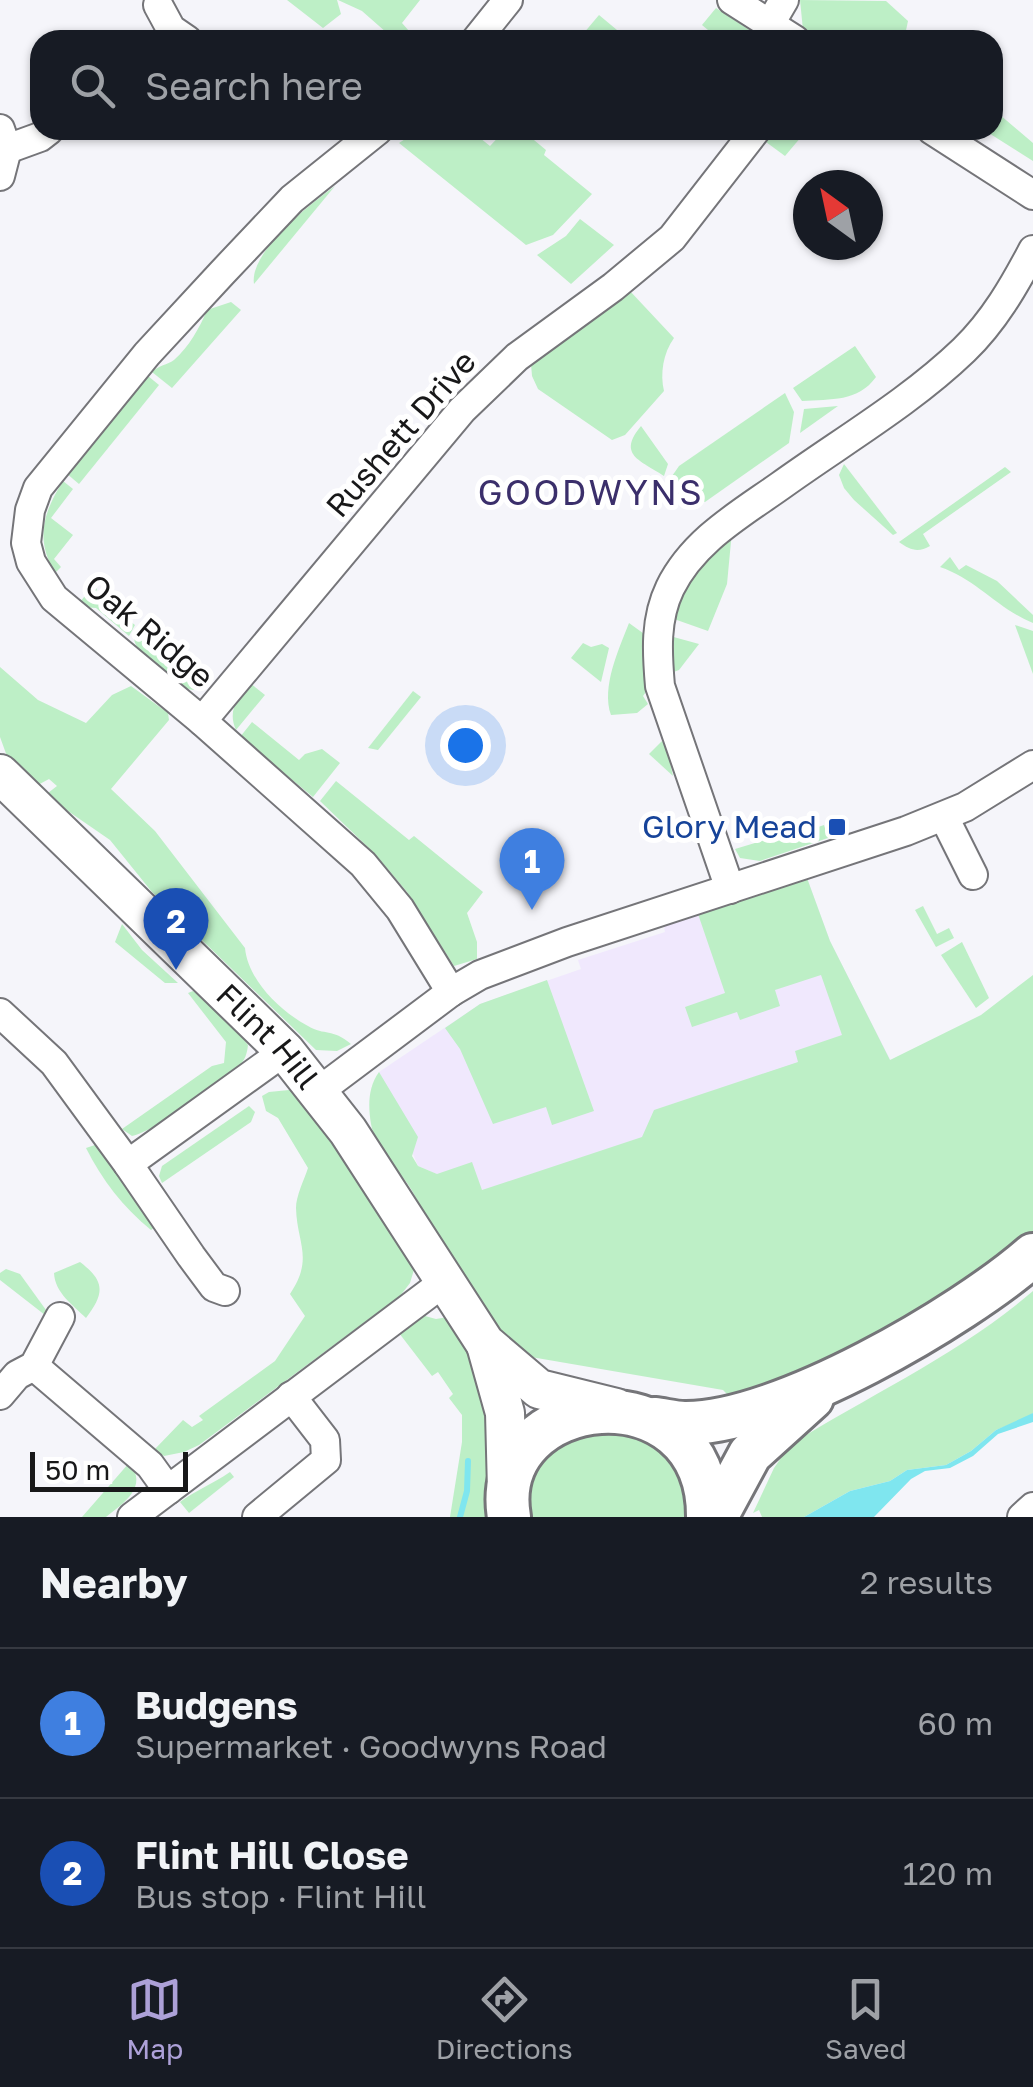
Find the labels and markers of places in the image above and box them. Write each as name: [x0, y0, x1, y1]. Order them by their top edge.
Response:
place label: Glory Mead: [642, 807, 817, 845]
marker: Glory Mead: [826, 816, 848, 838]
pin: 1: [500, 828, 564, 910]
pin: 2: [144, 888, 208, 970]

